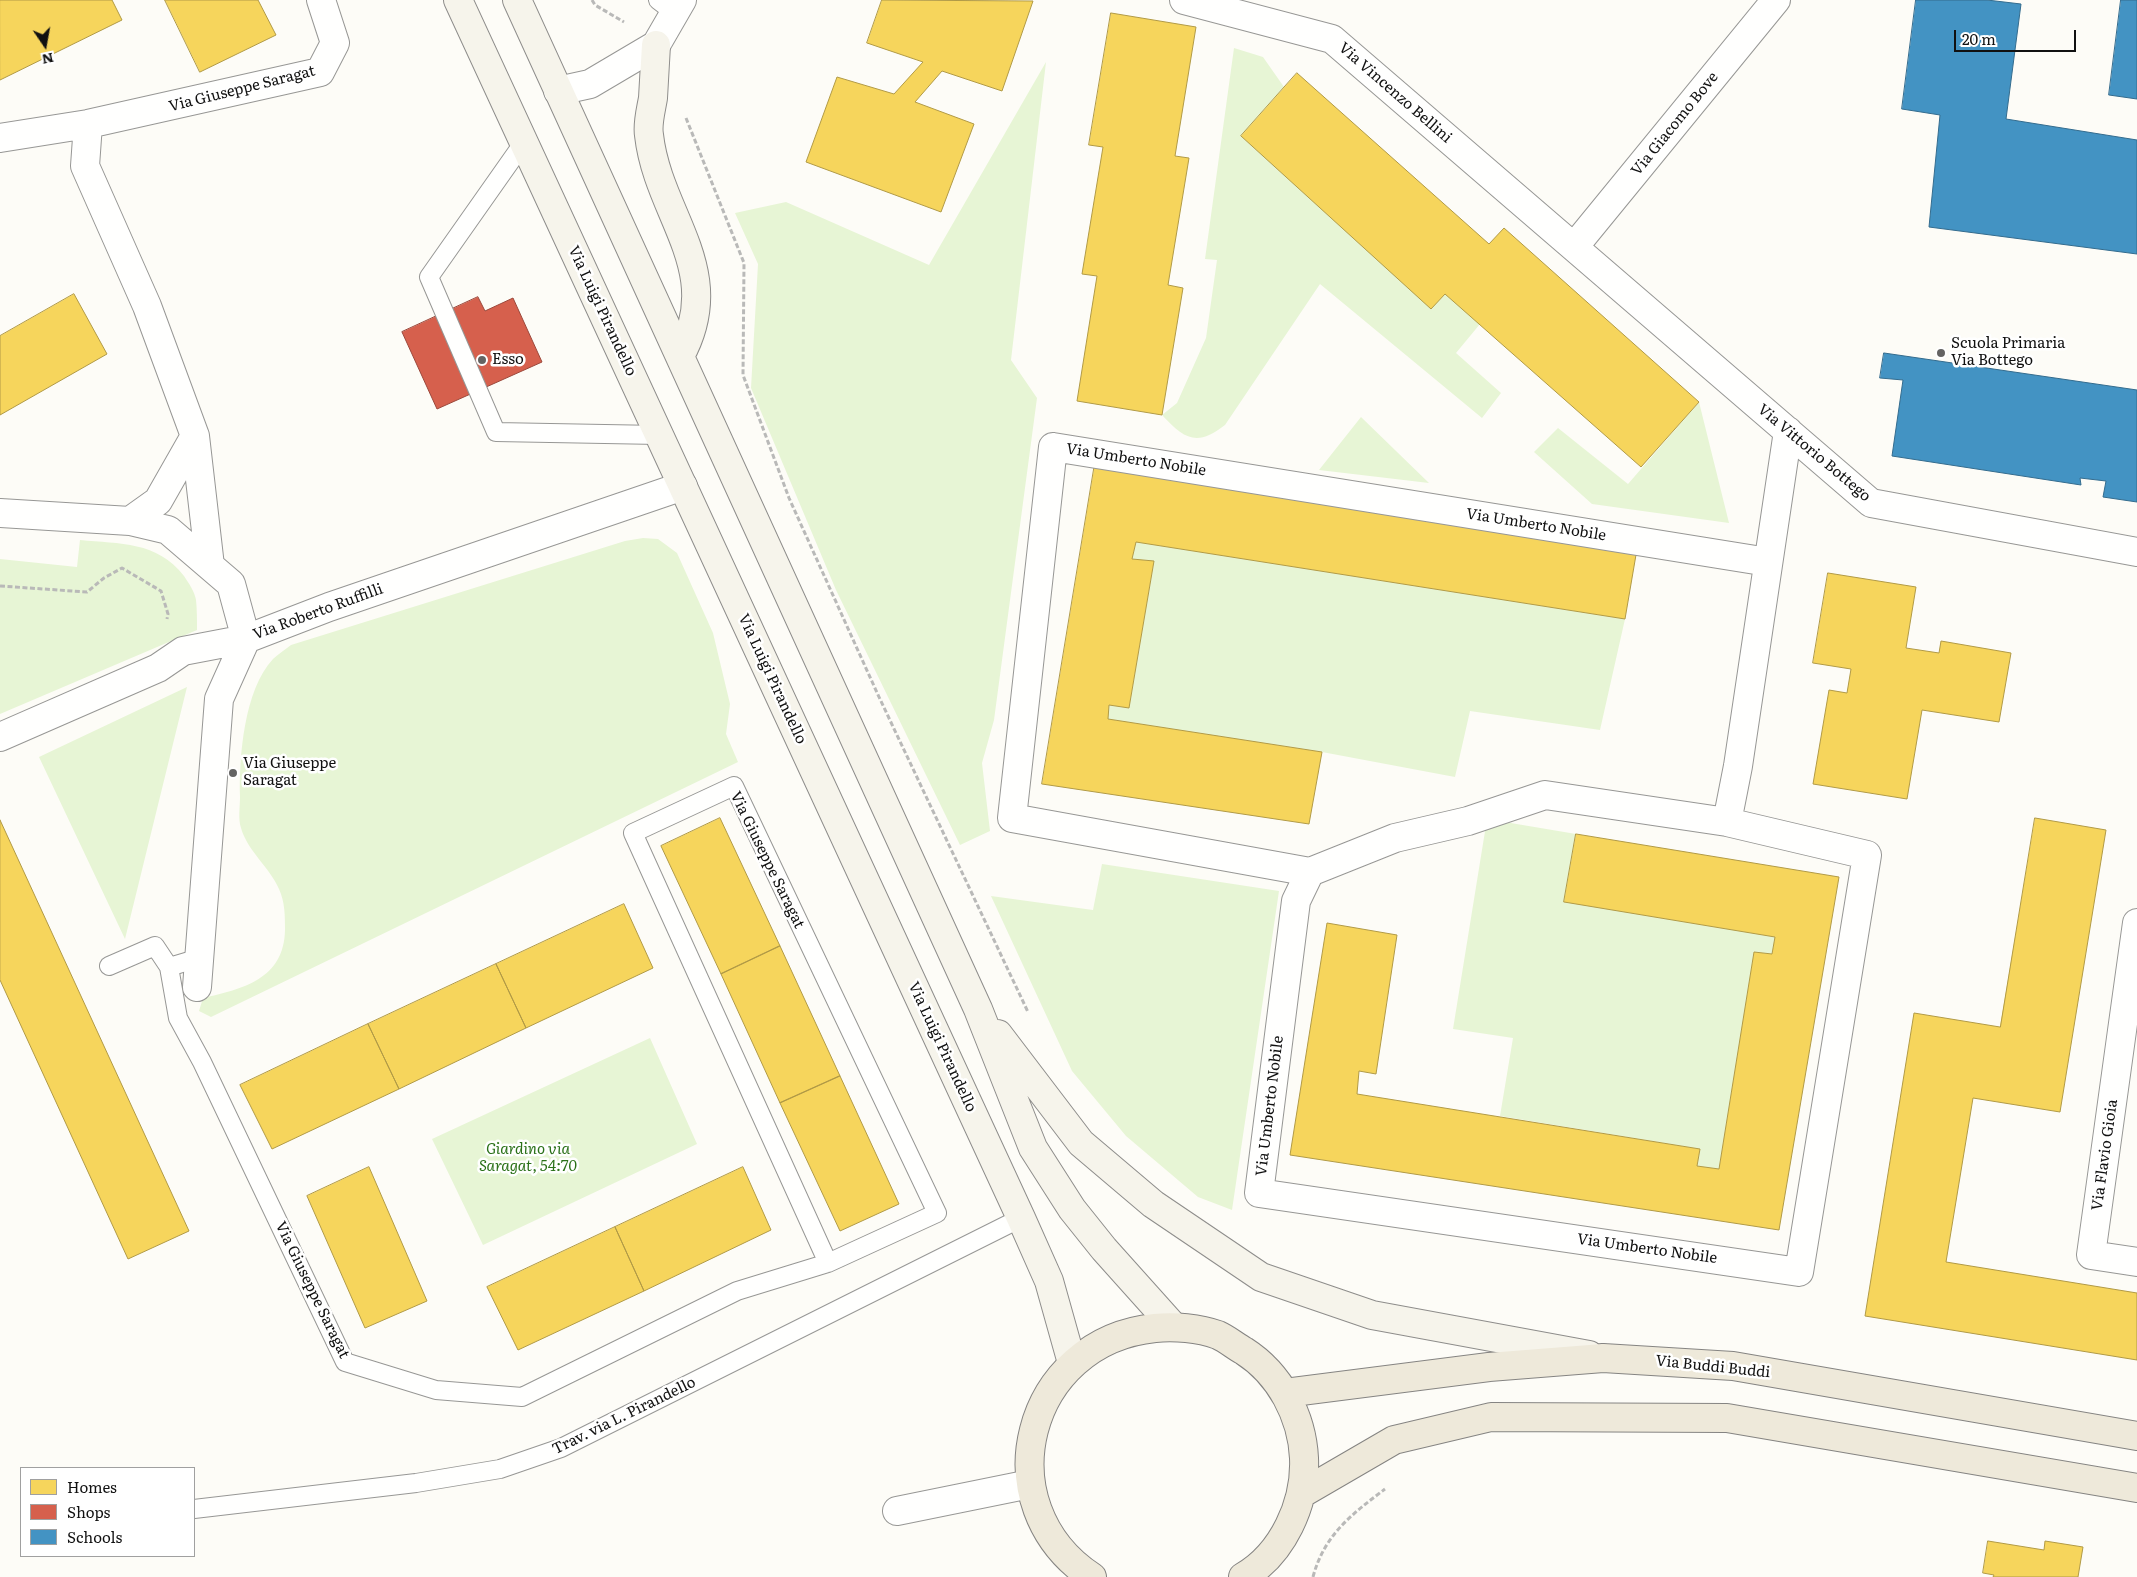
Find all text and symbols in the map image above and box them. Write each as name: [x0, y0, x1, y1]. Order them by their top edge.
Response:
north arrow: [20, 20, 70, 70]
scale bar: [1957, 20, 2080, 52]
text: 20 m: [1962, 27, 1996, 50]
street label: Via Vincenzo Bellini: [1335, 39, 1455, 147]
text: N: [40, 49, 56, 71]
street label: Via Giuseppe Saragat: [167, 62, 317, 116]
street label: Via Giacomo Bove: [1628, 69, 1722, 179]
street label: Via Luigi Pirandello: [564, 243, 640, 379]
place label: Scuola Primaria Via Bottego: [1951, 335, 2065, 370]
marker: Scuola Primaria Via Bottego: [1935, 347, 1947, 359]
place label: Esso: [492, 351, 524, 369]
marker: Esso: [476, 354, 488, 366]
street label: Via Vittorio Bottego: [1754, 400, 1874, 506]
street label: Via Umberto Nobile: [1065, 440, 1207, 480]
street label: Via Umberto Nobile: [1465, 505, 1607, 545]
street label: Via Roberto Ruffilli: [251, 580, 385, 644]
street label: Via Luigi Pirandello: [734, 611, 810, 747]
place label: Via Giuseppe Saragat: [243, 755, 336, 790]
marker: Via Giuseppe Saragat: [227, 767, 239, 779]
street label: Via Giuseppe Saragat: [726, 789, 808, 931]
street label: Via Luigi Pirandello: [904, 979, 980, 1115]
street label: Via Umberto Nobile: [1252, 1035, 1288, 1177]
street label: Via Flavio Gioia: [2088, 1098, 2122, 1212]
park label: Giardino via Saragat, 54:70: [479, 1141, 577, 1176]
street label: Via Giuseppe Saragat: [271, 1219, 353, 1361]
street label: Via Umberto Nobile: [1576, 1230, 1718, 1268]
street label: Via Buddi Buddi: [1655, 1352, 1771, 1382]
street label: Trav. via L. Pirandello: [549, 1373, 699, 1459]
legend: [20, 1467, 195, 1557]
text: Homes: [67, 1475, 117, 1498]
text: Shops: [67, 1500, 110, 1523]
text: Schools: [67, 1525, 122, 1548]

